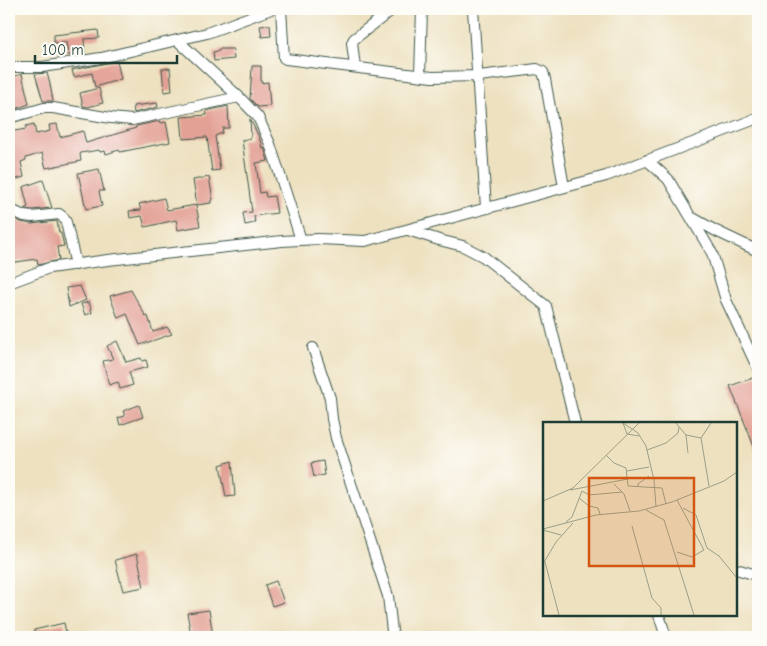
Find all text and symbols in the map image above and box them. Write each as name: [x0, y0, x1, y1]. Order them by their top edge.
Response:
scale bar: [35, 32, 178, 64]
text: 100 m: [42, 41, 84, 59]
inset map: [543, 422, 737, 616]

